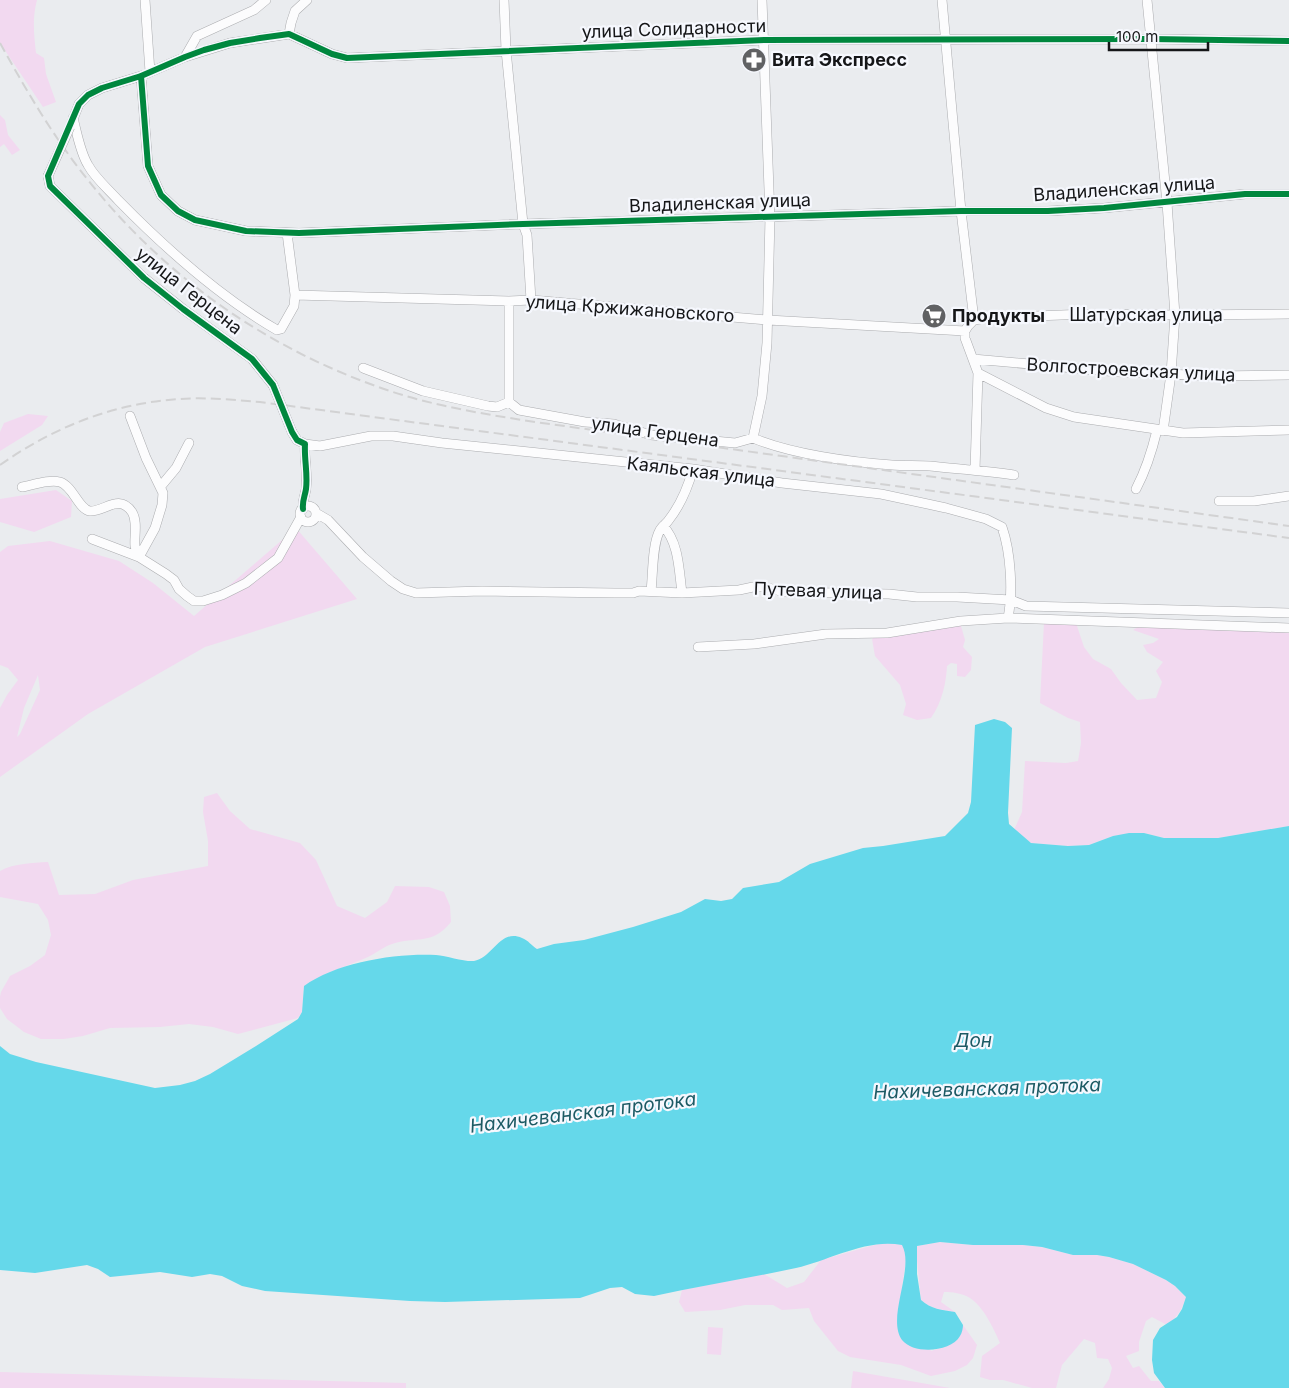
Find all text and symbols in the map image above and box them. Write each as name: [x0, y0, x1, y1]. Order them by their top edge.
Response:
street label: улица Солидарности: [581, 15, 767, 42]
scale bar: [1109, 20, 1208, 52]
text: 100 m: [1116, 27, 1158, 46]
pharmacy icon: Вита Экспресс: [741, 47, 767, 73]
place label: Вита Экспресс: [772, 49, 907, 70]
street label: Владиленская улица: [1032, 172, 1215, 205]
street label: Владиленская улица: [629, 189, 811, 216]
street label: улица Герцена: [132, 243, 246, 339]
street label: улица Кржижановского: [525, 291, 735, 326]
supermarket icon: Продукты: [921, 303, 947, 329]
street label: Шатурская улица: [1069, 304, 1223, 325]
place label: Продукты: [952, 305, 1045, 326]
street label: Волгостроевская улица: [1026, 354, 1236, 385]
street label: улица Герцена: [590, 412, 720, 451]
street label: Каяльская улица: [626, 452, 776, 491]
street label: Путевая улица: [753, 578, 883, 603]
water label: Дон: [953, 1029, 992, 1052]
water label: Нахичеванская протока: [873, 1073, 1102, 1104]
water label: Нахичеванская протока: [469, 1087, 698, 1138]

